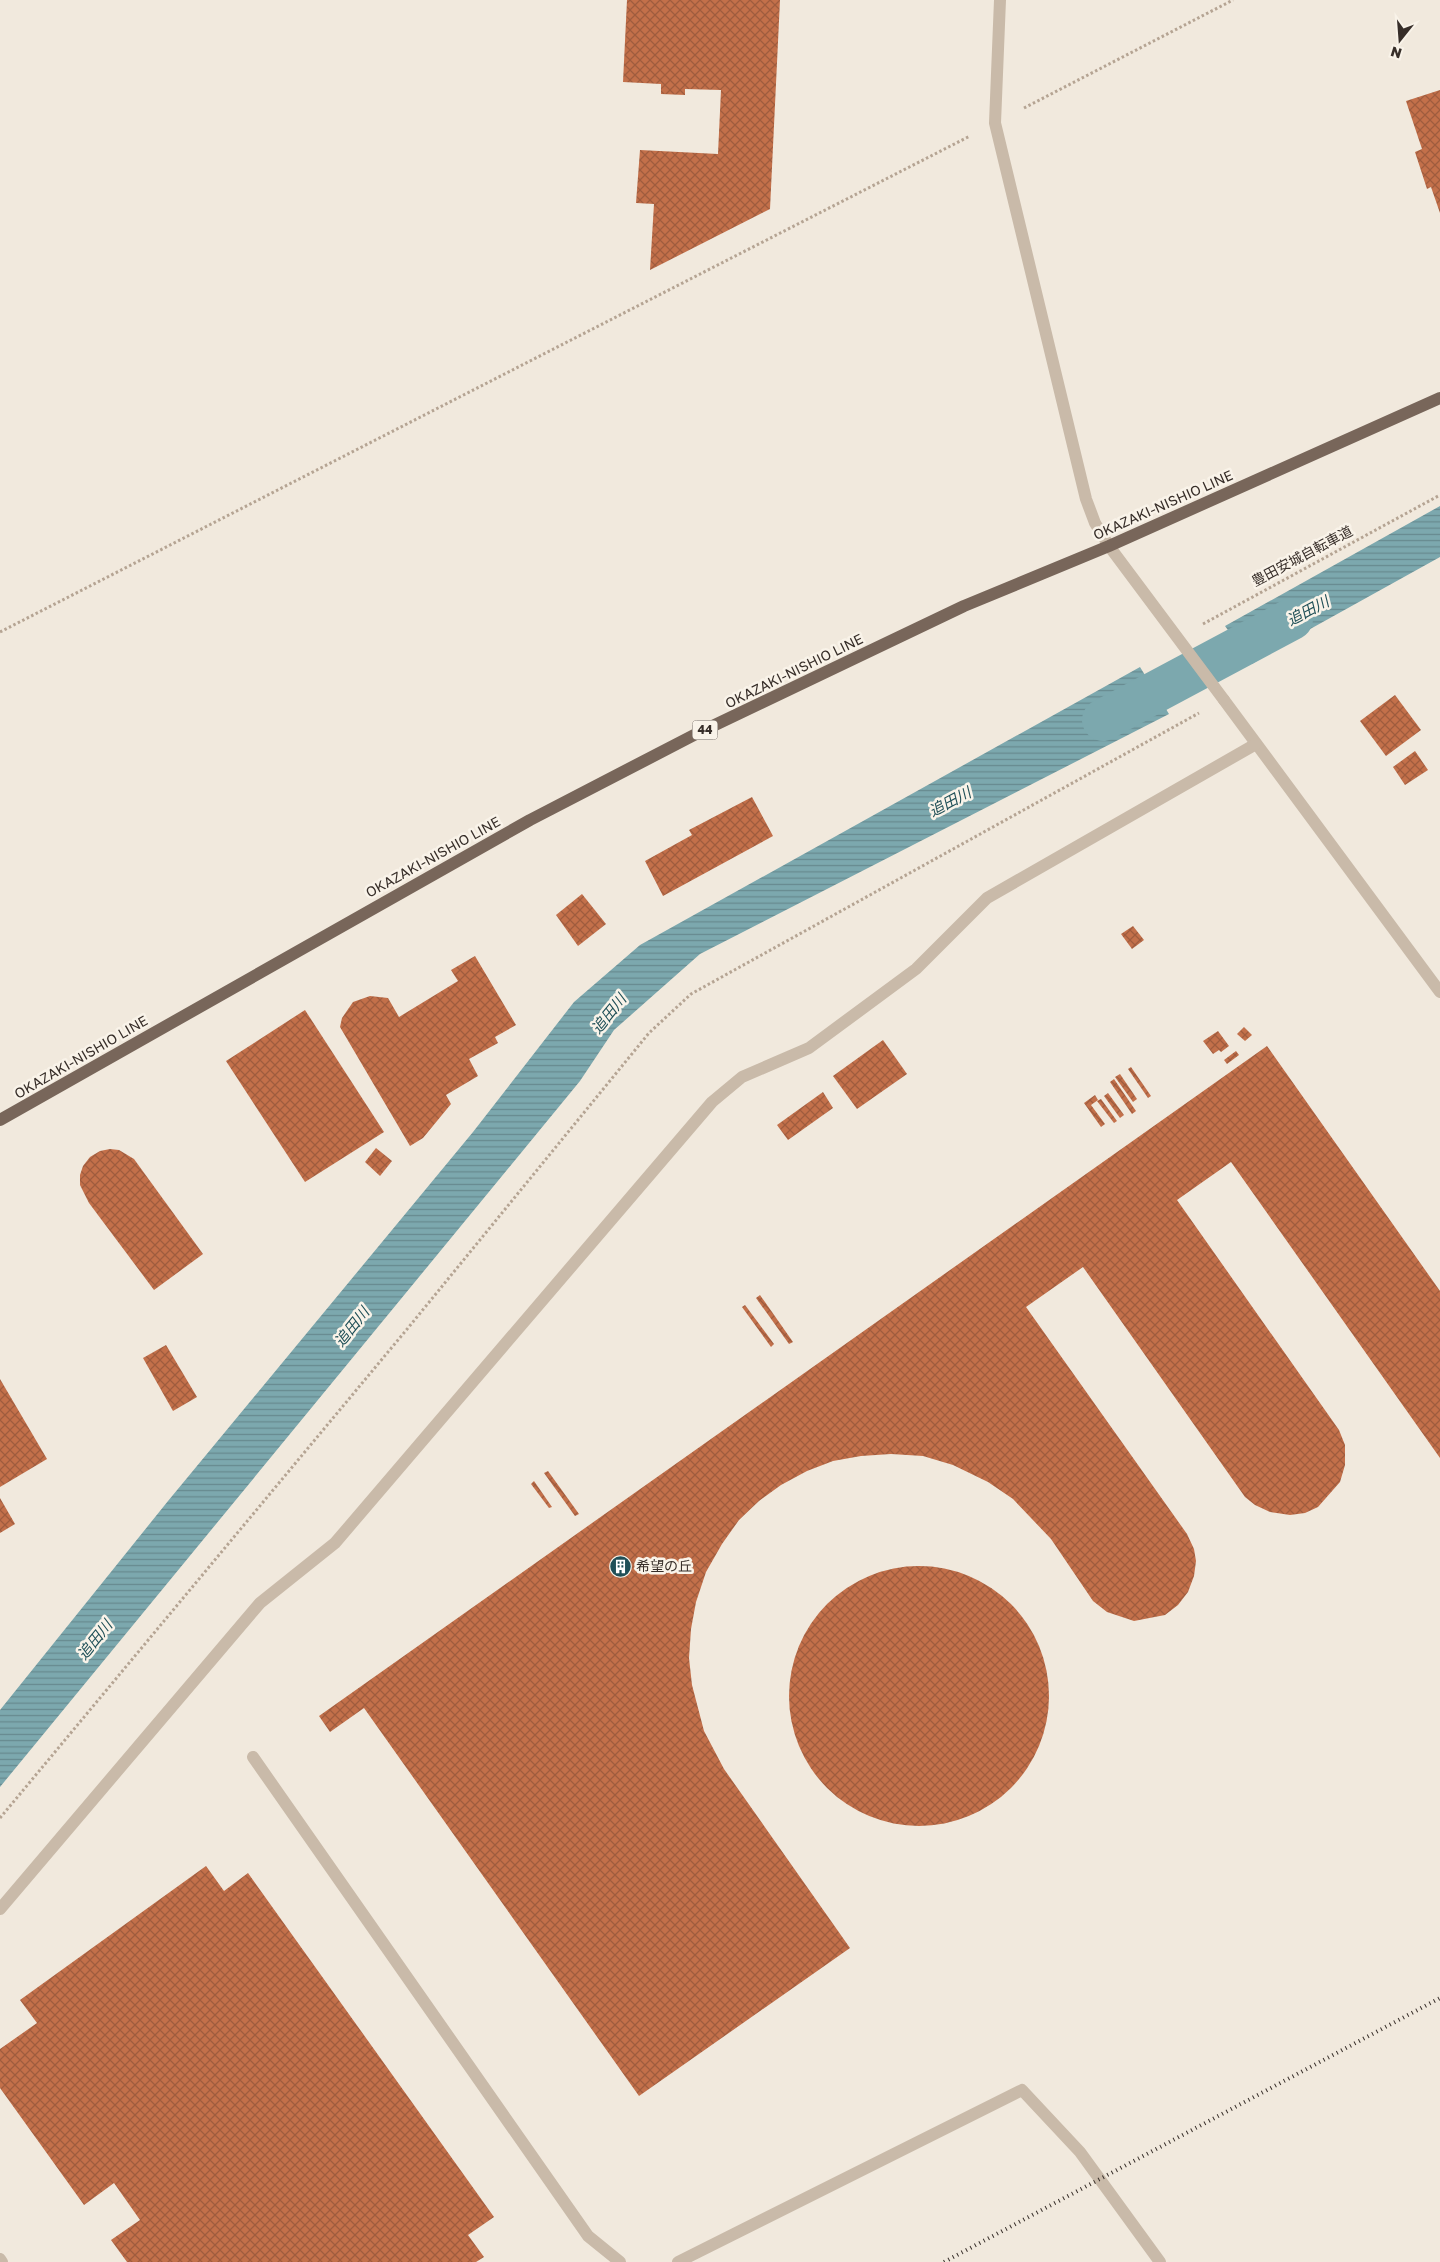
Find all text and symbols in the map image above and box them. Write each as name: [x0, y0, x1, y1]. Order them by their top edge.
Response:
north arrow: [1375, 15, 1425, 65]
text: N: [1388, 43, 1404, 63]
street label: OKAZAKI-NISHIO LINE: [1090, 466, 1235, 543]
street label: 豊田安城自転車道: [1248, 522, 1355, 589]
water label: 追田川: [1283, 591, 1333, 629]
street label: OKAZAKI-NISHIO LINE: [722, 630, 865, 711]
road number: 44: [692, 720, 718, 740]
water label: 追田川: [925, 782, 975, 820]
street label: OKAZAKI-NISHIO LINE: [362, 812, 503, 901]
water label: 追田川: [587, 989, 631, 1037]
street label: OKAZAKI-NISHIO LINE: [11, 1011, 151, 1102]
water label: 追田川: [330, 1302, 374, 1350]
building icon: 希望の丘: [608, 1554, 632, 1578]
place label: 希望の丘: [636, 1557, 692, 1574]
water label: 追田川: [73, 1615, 117, 1663]

